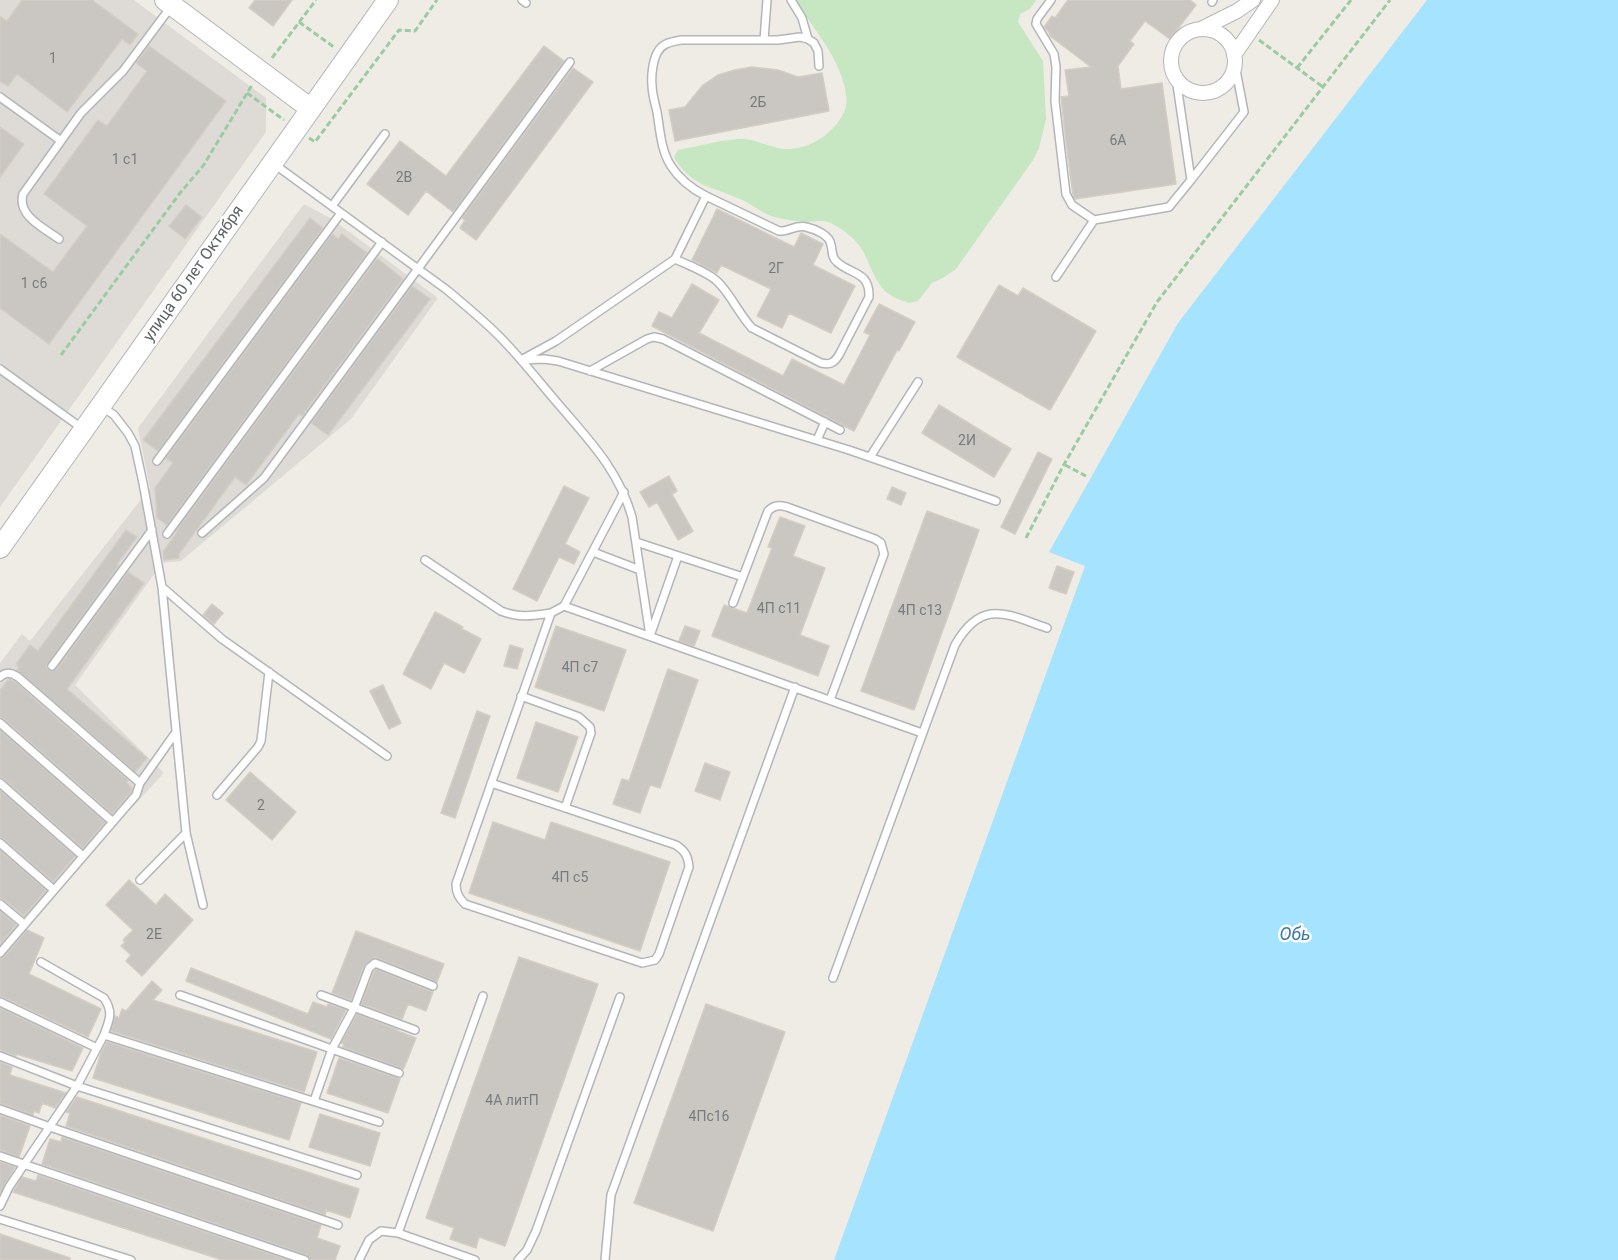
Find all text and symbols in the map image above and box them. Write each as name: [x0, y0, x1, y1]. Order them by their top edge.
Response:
house number: 1: [49, 51, 57, 67]
house number: 2Б: [750, 95, 766, 111]
house number: 6А: [1109, 133, 1127, 149]
house number: 1 с1: [112, 152, 138, 168]
house number: 2В: [396, 170, 412, 186]
street label: улица 60 лет Октября: [140, 202, 248, 346]
house number: 2Г: [768, 261, 784, 277]
house number: 1 с6: [21, 276, 47, 292]
house number: 2И: [958, 433, 976, 449]
house number: 4П с11: [757, 601, 801, 617]
house number: 4П с13: [898, 603, 942, 619]
house number: 4П с7: [562, 660, 598, 676]
house number: 2: [257, 798, 265, 814]
house number: 4П с5: [552, 870, 588, 886]
water label: Обь: [1279, 924, 1311, 946]
house number: 2Е: [146, 927, 162, 943]
house number: 4А литП: [485, 1093, 539, 1109]
house number: 4Пс16: [689, 1109, 729, 1125]

